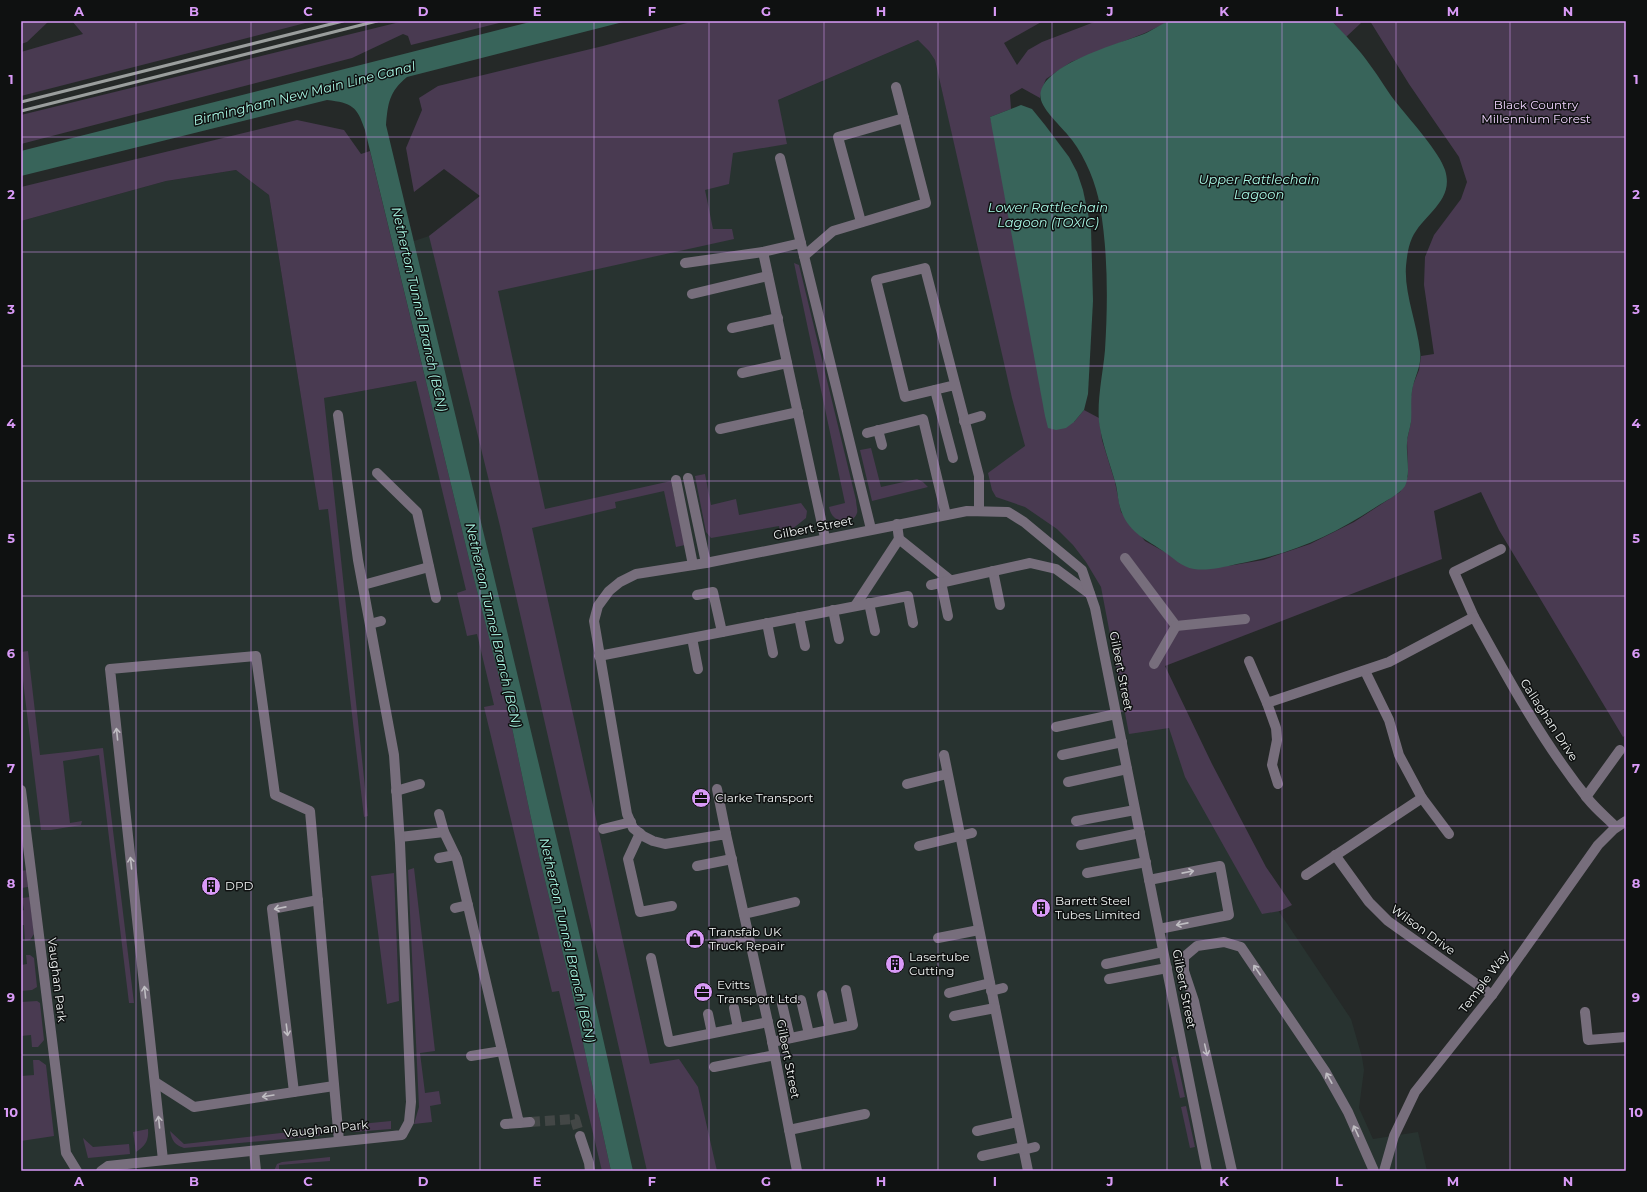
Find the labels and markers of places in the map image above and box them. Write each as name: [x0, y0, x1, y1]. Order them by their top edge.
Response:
office icon: Clarke Transport: [690, 787, 712, 809]
place label: Clarke Transport: [715, 790, 814, 805]
building icon: DPD: [200, 875, 222, 897]
place label: DPD: [225, 878, 253, 893]
place label: Barrett Steel Tubes Limited: [1055, 893, 1140, 922]
building icon: Barrett Steel Tubes Limited: [1030, 897, 1052, 919]
place label: Transfab UK Truck Repair: [709, 924, 785, 953]
shop icon: Transfab UK Truck Repair: [684, 928, 706, 950]
place label: Lasertube Cutting: [909, 949, 970, 978]
building icon: Lasertube Cutting: [884, 953, 906, 975]
place label: Evitts Transport Ltd.: [717, 977, 800, 1006]
office icon: Evitts Transport Ltd.: [692, 981, 714, 1003]

